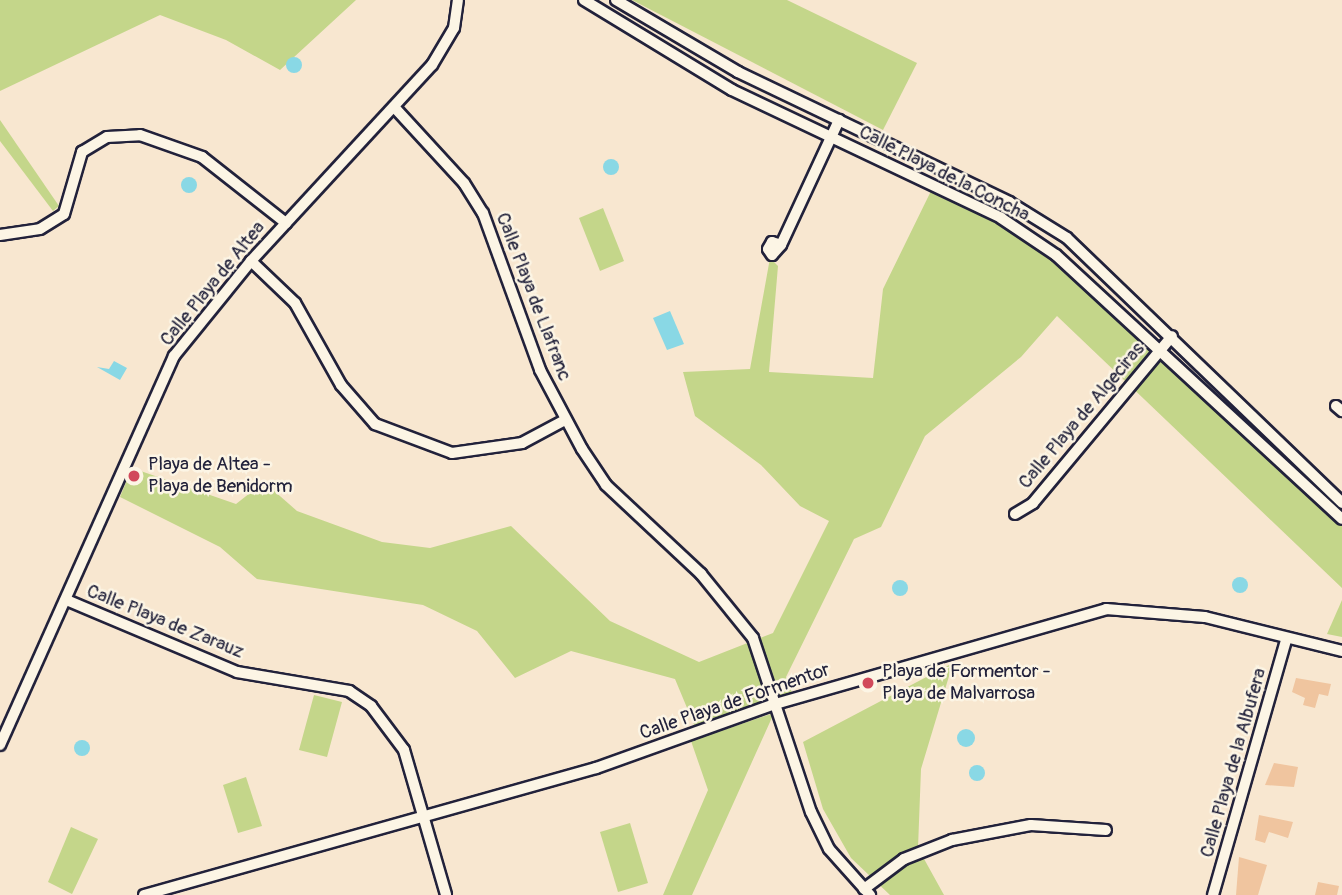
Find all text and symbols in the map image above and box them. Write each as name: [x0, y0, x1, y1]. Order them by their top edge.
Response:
street label: Calle Playa de la Concha: [855, 121, 1033, 227]
street label: Calle Playa de Llafranc: [490, 210, 576, 384]
street label: Calle Playa de Altea: [156, 217, 270, 351]
street label: Calle Playa de Algeciras: [1014, 338, 1150, 494]
place label: Playa de Altea - Playa de Benidorm: [148, 454, 293, 498]
marker: Playa de Altea - Playa de Benidorm: [126, 468, 142, 484]
street label: Calle Playa de Zarauz: [83, 580, 247, 664]
street label: Calle Playa de Formentor: [637, 659, 833, 745]
place label: Playa de Formentor - Playa de Malvarrosa: [882, 661, 1051, 705]
street label: Calle Playa de la Albufera: [1196, 666, 1272, 860]
marker: Playa de Formentor - Playa de Malvarrosa: [860, 675, 876, 691]

